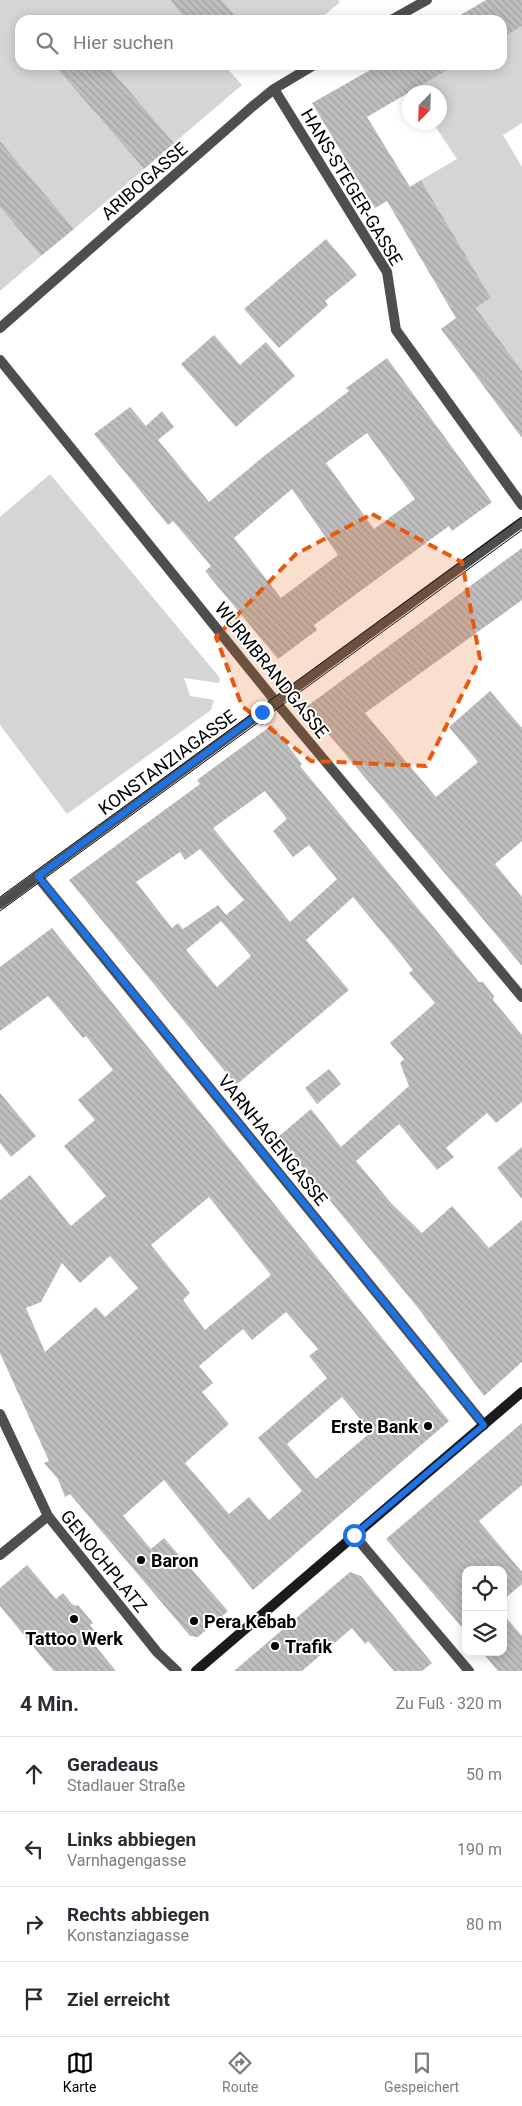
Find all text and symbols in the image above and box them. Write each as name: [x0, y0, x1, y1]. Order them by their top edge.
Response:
search box: [15, 15, 507, 70]
icon: search: [33, 29, 61, 57]
text: Hier suchen: [73, 31, 174, 54]
north arrow: [402, 85, 447, 130]
street label: HANS-STEGER-GASSE: [297, 105, 407, 269]
street label: ARIBOGASSE: [97, 138, 191, 224]
street label: WURMBRANDGASSE: [211, 598, 333, 742]
route end: [251, 701, 274, 724]
street label: KONSTANZIAGASSE: [94, 705, 240, 819]
street label: VARNHAGENGASSE: [214, 1070, 332, 1210]
place label: Erste Bank: [331, 1416, 418, 1437]
marker: Erste Bank: [422, 1420, 434, 1432]
street label: GENOCHPLATZ: [56, 1506, 152, 1617]
route start: [343, 1524, 366, 1547]
place label: Baron: [151, 1550, 199, 1571]
marker: Baron: [135, 1554, 147, 1566]
map controls: [462, 1566, 507, 1656]
button: locate: [462, 1566, 507, 1611]
place label: Pera Kebab: [204, 1611, 296, 1632]
button: layers: [462, 1611, 507, 1656]
marker: Tattoo Werk: [68, 1613, 80, 1625]
marker: Pera Kebab: [188, 1615, 200, 1627]
place label: Tattoo Werk: [25, 1628, 123, 1649]
place label: Trafik: [285, 1636, 332, 1657]
marker: Trafik: [269, 1640, 281, 1652]
text: 4 Min.: [20, 1692, 79, 1716]
text: Zu Fuß · 320 m: [396, 1694, 502, 1713]
text: Geradeaus: [67, 1753, 159, 1776]
icon: ahead: [20, 1760, 48, 1788]
text: 50 m: [466, 1765, 502, 1784]
text: Stadlauer Straße: [67, 1776, 185, 1795]
text: Links abbiegen: [67, 1828, 196, 1851]
icon: left: [20, 1835, 48, 1863]
text: 190 m: [457, 1840, 502, 1859]
text: Varnhagengasse: [67, 1851, 186, 1870]
text: Rechts abbiegen: [67, 1903, 209, 1926]
icon: right: [20, 1910, 48, 1938]
text: 80 m: [466, 1915, 502, 1934]
text: Konstanziagasse: [67, 1926, 189, 1945]
icon: arrive: [20, 1985, 48, 2013]
text: Ziel erreicht: [67, 1988, 170, 2011]
tab: Karte: [63, 2049, 96, 2095]
tab: Route: [222, 2049, 258, 2095]
tab: Gespeichert: [384, 2049, 459, 2095]

